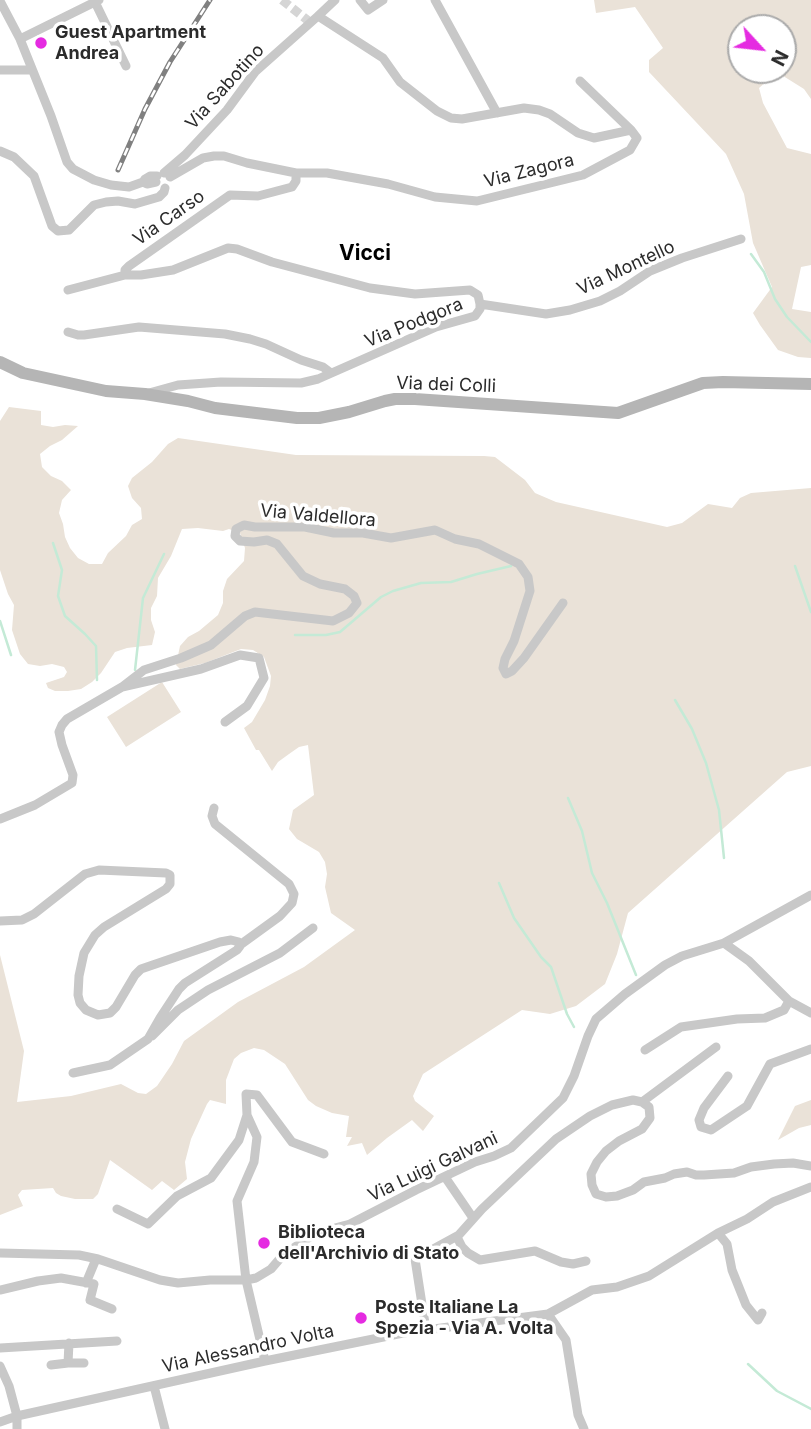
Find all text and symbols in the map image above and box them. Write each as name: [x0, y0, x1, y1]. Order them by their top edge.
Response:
north arrow: [727, 14, 797, 84]
place label: Guest Apartment Andrea: [55, 22, 206, 64]
marker: Guest Apartment Andrea: [33, 35, 49, 51]
street label: Via Sabotino: [181, 40, 269, 134]
text: N: [766, 46, 793, 70]
street label: Via Zagora: [482, 149, 576, 193]
street label: Via Carso: [129, 186, 209, 250]
street label: Via Montello: [574, 236, 678, 300]
district label: Vicci: [339, 241, 391, 267]
street label: Via Podgora: [362, 294, 466, 352]
street label: Via dei Colli: [396, 372, 496, 398]
street label: Via Valdellora: [259, 500, 377, 532]
street label: Via Luigi Galvani: [365, 1127, 501, 1207]
place label: Biblioteca dell'Archivio di Stato: [278, 1222, 459, 1264]
marker: Biblioteca dell'Archivio di Stato: [256, 1235, 272, 1251]
place label: Poste Italiane La Spezia - Via A. Volta: [375, 1297, 553, 1340]
marker: Poste Italiane La Spezia - Via A. Volta: [353, 1310, 369, 1326]
street label: Via Alessandro Volta: [160, 1320, 336, 1378]

